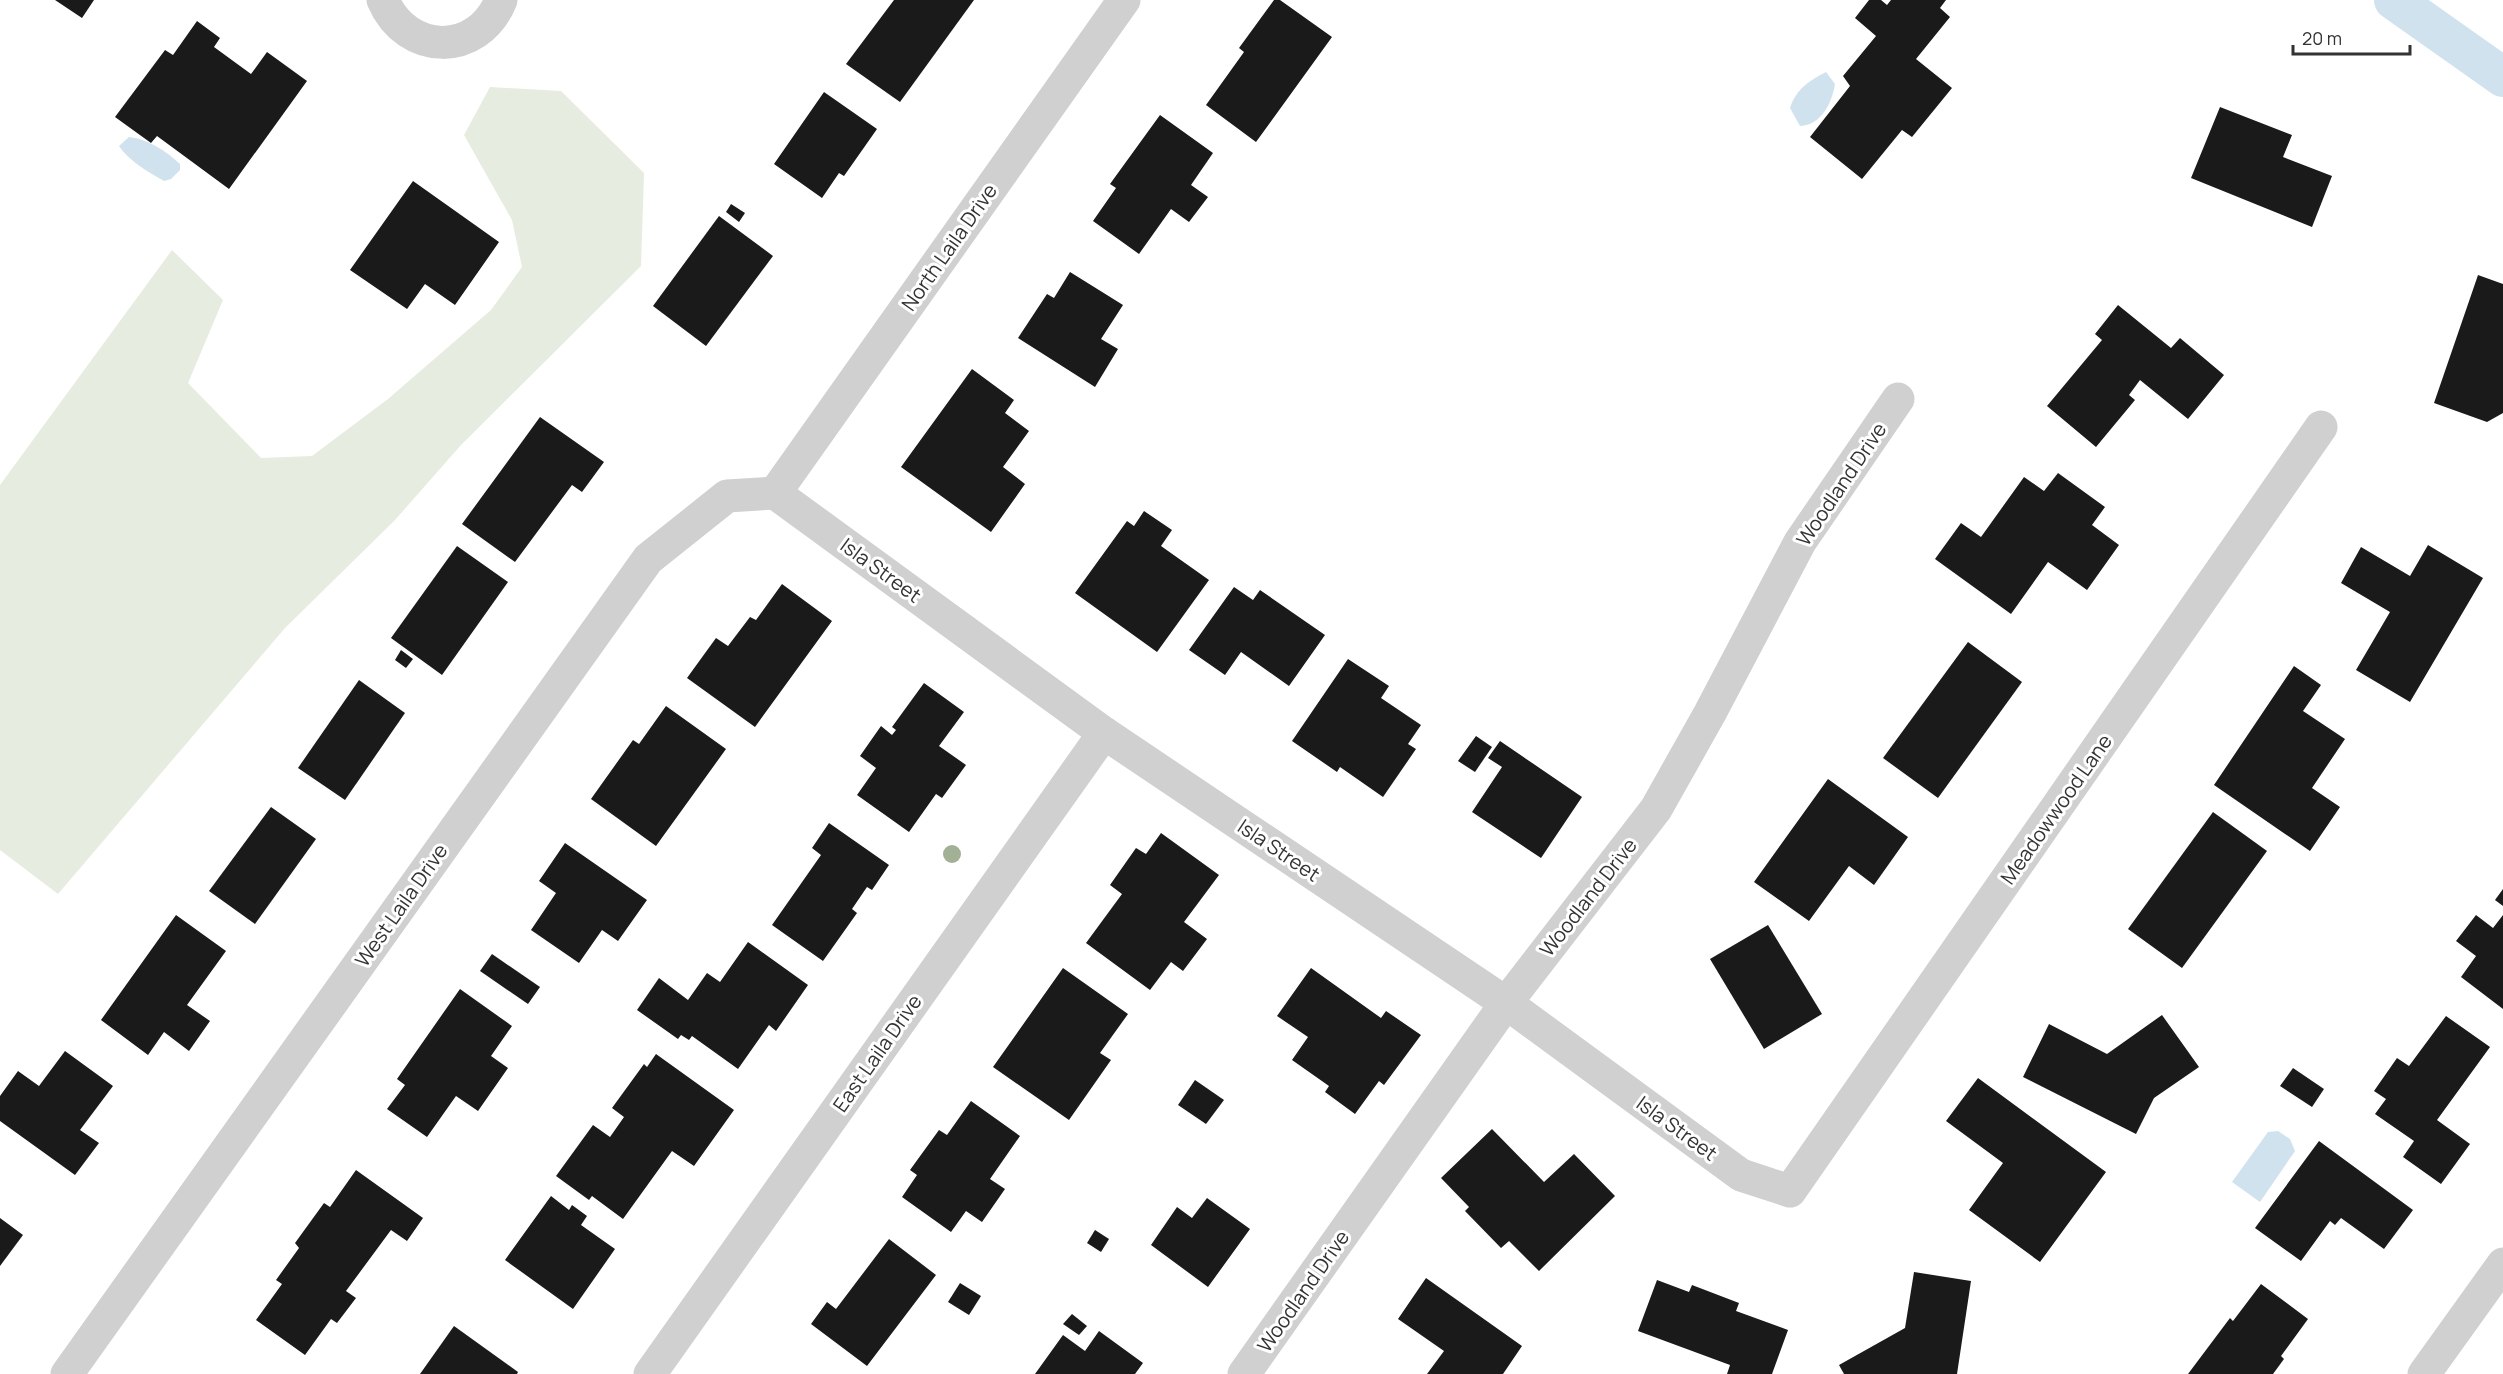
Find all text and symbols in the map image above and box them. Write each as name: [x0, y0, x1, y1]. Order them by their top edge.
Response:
scale bar: [2293, 18, 2410, 56]
text: 20 m: [2302, 26, 2342, 50]
street label: North Laila Drive: [895, 178, 1003, 316]
street label: Woodland Drive: [1790, 417, 1892, 551]
street label: Isla Street: [835, 532, 927, 608]
street label: Meadowwood Lane: [1994, 729, 2118, 889]
street label: Isla Street: [1233, 813, 1325, 887]
street label: Woodland Drive: [1533, 832, 1643, 962]
street label: West Laila Drive: [349, 838, 453, 972]
street label: East Laila Drive: [826, 989, 928, 1117]
street label: Isla Street: [1631, 1090, 1723, 1166]
street label: Woodland Drive: [1251, 1225, 1355, 1357]

